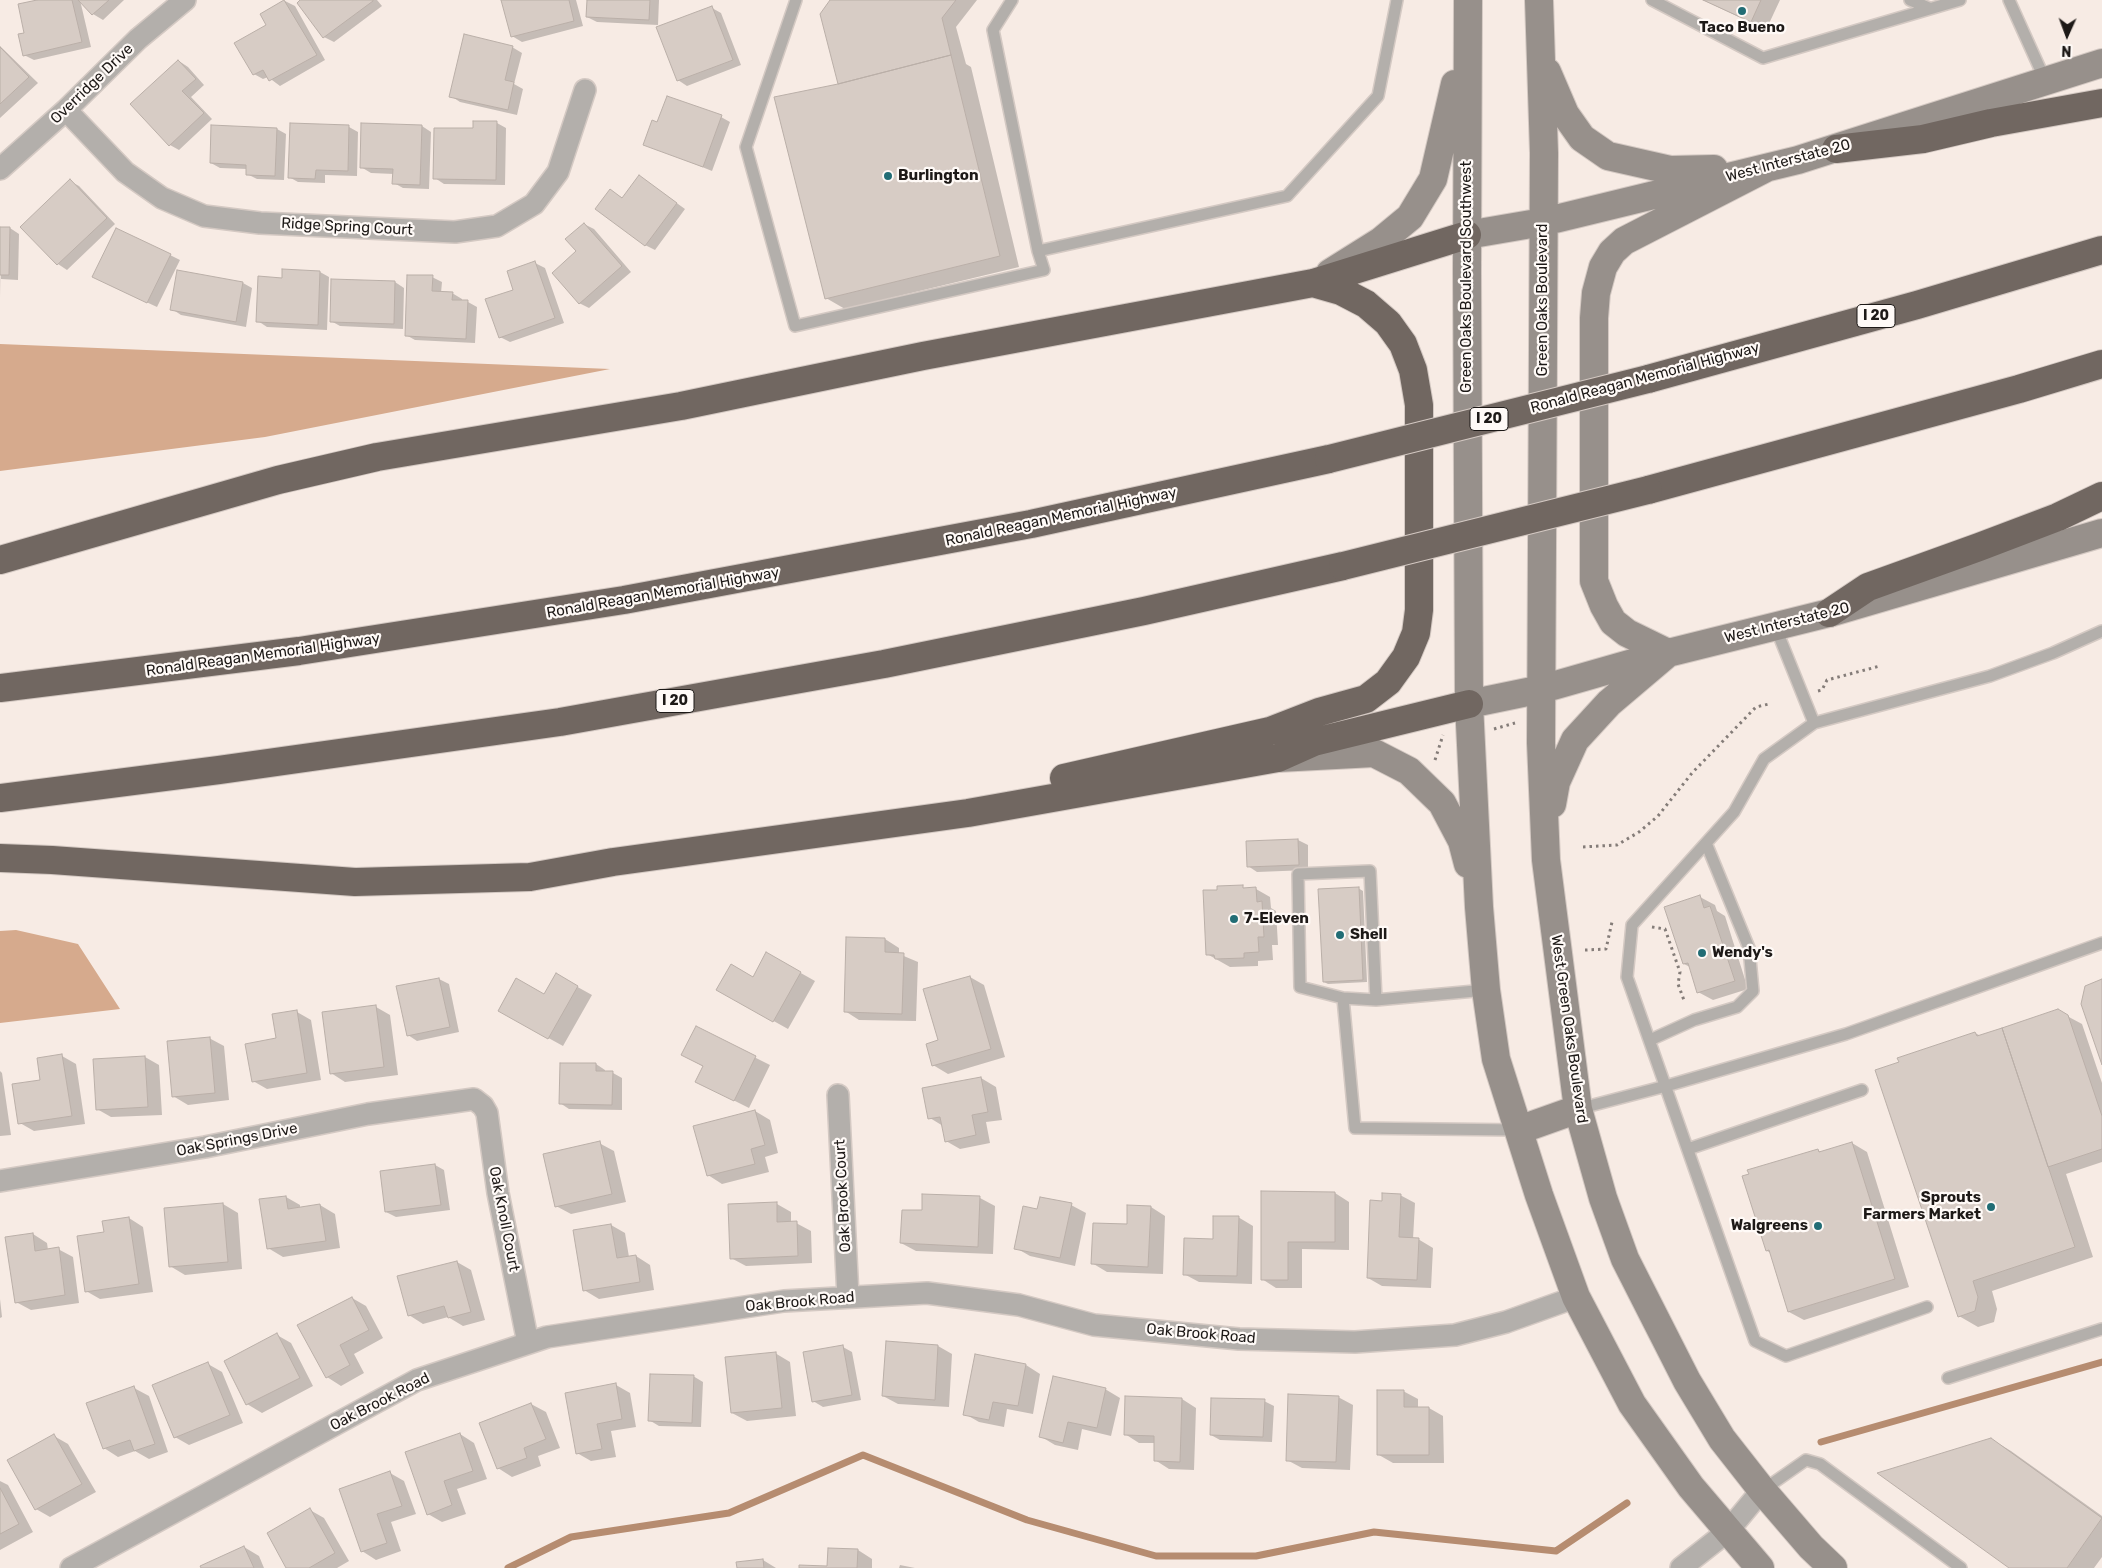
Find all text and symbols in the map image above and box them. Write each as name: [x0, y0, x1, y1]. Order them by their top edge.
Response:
marker: Taco Bueno: [1736, 5, 1748, 17]
north arrow: [2042, 10, 2092, 60]
place label: Taco Bueno: [1699, 19, 1785, 37]
street label: Overridge Drive: [47, 40, 137, 128]
text: N: [2061, 42, 2072, 59]
street label: West Interstate 20: [1724, 136, 1852, 186]
street label: Green Oaks Boulevard Southwest: [1458, 161, 1476, 393]
place label: Burlington: [898, 167, 979, 185]
marker: Burlington: [882, 170, 894, 182]
street label: Ridge Spring Court: [281, 215, 413, 239]
street label: Green Oaks Boulevard: [1534, 224, 1552, 376]
road number: I 20: [1857, 304, 1895, 328]
street label: Ronald Reagan Memorial Highway: [1529, 339, 1761, 417]
road number: I 20: [1470, 408, 1508, 430]
street label: Ronald Reagan Memorial Highway: [944, 484, 1178, 550]
street label: Ronald Reagan Memorial Highway: [545, 564, 781, 622]
street label: West Interstate 20: [1723, 599, 1851, 647]
street label: Ronald Reagan Memorial Highway: [145, 630, 381, 680]
road number: I 20: [656, 689, 694, 712]
place label: 7-Eleven: [1244, 910, 1309, 928]
marker: 7-Eleven: [1228, 913, 1240, 925]
place label: Shell: [1350, 926, 1387, 944]
marker: Shell: [1334, 929, 1346, 941]
street label: West Green Oaks Boulevard: [1547, 934, 1591, 1124]
place label: Wendy's: [1712, 944, 1773, 962]
marker: Wendy's: [1696, 947, 1708, 959]
street label: Oak Springs Drive: [175, 1119, 299, 1161]
street label: Oak Brook Court: [831, 1139, 855, 1253]
street label: Oak Knoll Court: [485, 1165, 523, 1273]
place label: Sprouts Farmers Market: [1863, 1189, 1981, 1224]
marker: Sprouts Farmers Market: [1985, 1201, 1997, 1213]
place label: Walgreens: [1731, 1217, 1808, 1235]
marker: Walgreens: [1812, 1220, 1824, 1232]
street label: Oak Brook Road: [745, 1288, 855, 1316]
street label: Oak Brook Road: [1146, 1320, 1256, 1348]
street label: Oak Brook Road: [327, 1369, 433, 1435]

